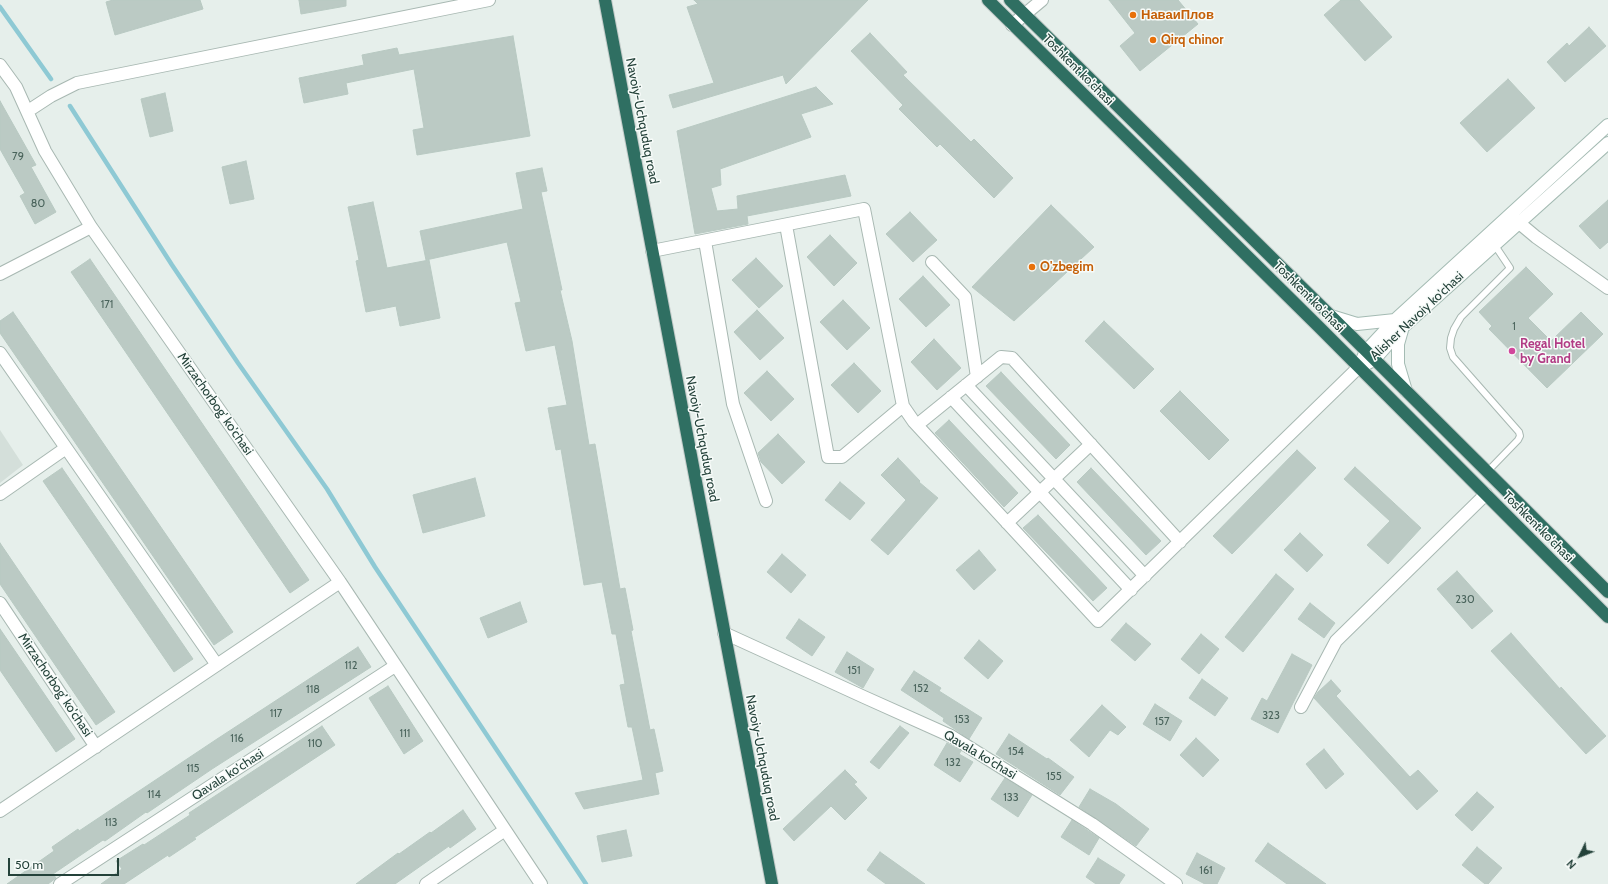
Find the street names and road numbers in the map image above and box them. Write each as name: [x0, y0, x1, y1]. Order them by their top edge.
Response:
street label: Toshkent ko'chasi: [1039, 31, 1117, 109]
street label: Navoiy-Uchquduq road: [622, 57, 662, 185]
street label: Toshkent ko'chasi: [1270, 258, 1348, 336]
street label: Alisher Navoiy ko'chasi: [1367, 269, 1467, 363]
street label: Mirzachorbog' ko'chasi: [174, 350, 256, 458]
street label: Navoiy-Uchquduq road: [682, 375, 722, 503]
street label: Toshkent ko'chasi: [1499, 488, 1577, 566]
street label: Mirzachorbog' ko'chasi: [15, 630, 95, 740]
street label: Navoiy-Uchquduq road: [742, 694, 782, 822]
street label: Qavala ko'chasi: [941, 727, 1019, 783]
street label: Qavala ko'chasi: [189, 746, 267, 804]

